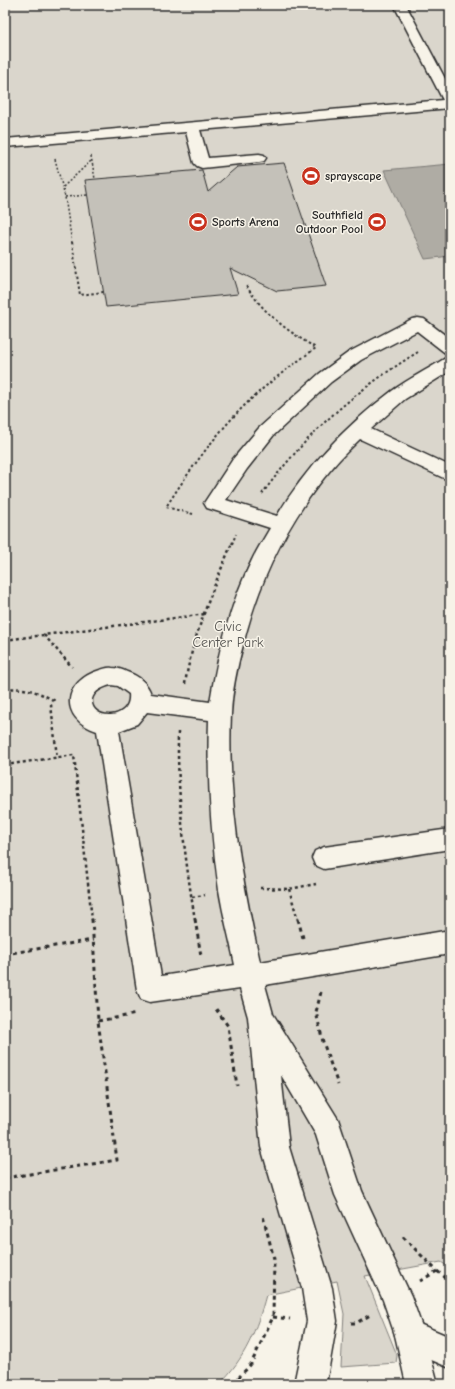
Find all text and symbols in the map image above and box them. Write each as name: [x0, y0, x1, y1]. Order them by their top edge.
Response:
sports icon: sprayscape: [300, 165, 322, 187]
place label: sprayscape: [325, 169, 382, 183]
place label: Southfield Outdoor Pool: [296, 208, 363, 236]
sports icon: Sports Arena: [187, 211, 209, 233]
sports icon: Southfield Outdoor Pool: [366, 211, 388, 233]
place label: Sports Arena: [212, 215, 279, 229]
park label: Civic Center Park: [192, 618, 264, 651]

